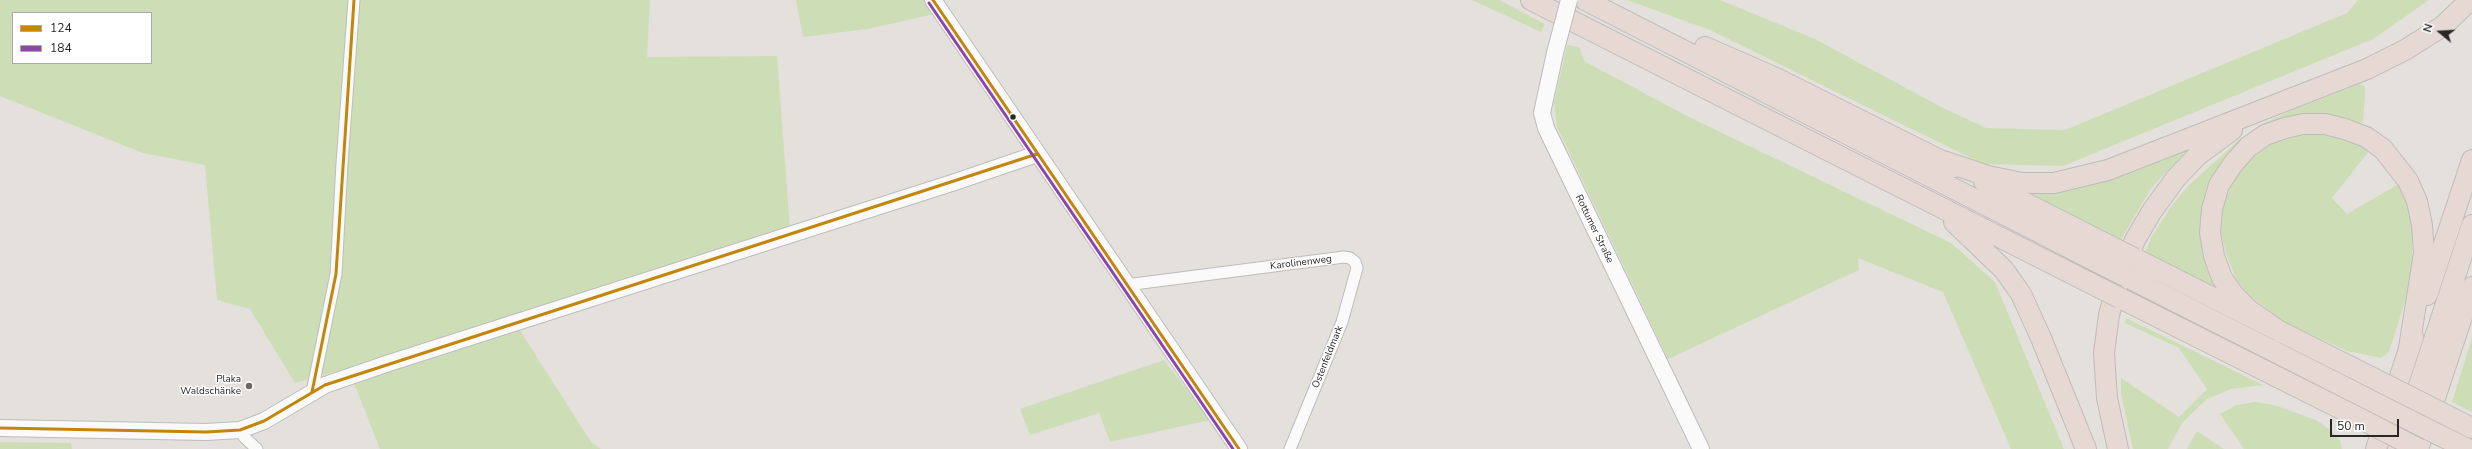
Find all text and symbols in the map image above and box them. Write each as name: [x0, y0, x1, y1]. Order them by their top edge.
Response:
legend: [12, 12, 152, 64]
north arrow: [2420, 12, 2460, 52]
text: 124: [50, 20, 72, 36]
text: N: [2420, 22, 2437, 34]
text: 184: [50, 40, 72, 56]
unlabelled marker: [1008, 112, 1018, 122]
street label: Rottumer Straße: [1572, 193, 1616, 265]
street label: Karolinenweg: [1269, 253, 1333, 273]
street label: Ostenfeldmark: [1310, 324, 1346, 390]
place label: Plaka Waldschänke: [180, 374, 241, 398]
marker: Plaka Waldschänke: [244, 381, 254, 391]
scale bar: [2332, 411, 2401, 437]
text: 50 m: [2337, 418, 2365, 434]

